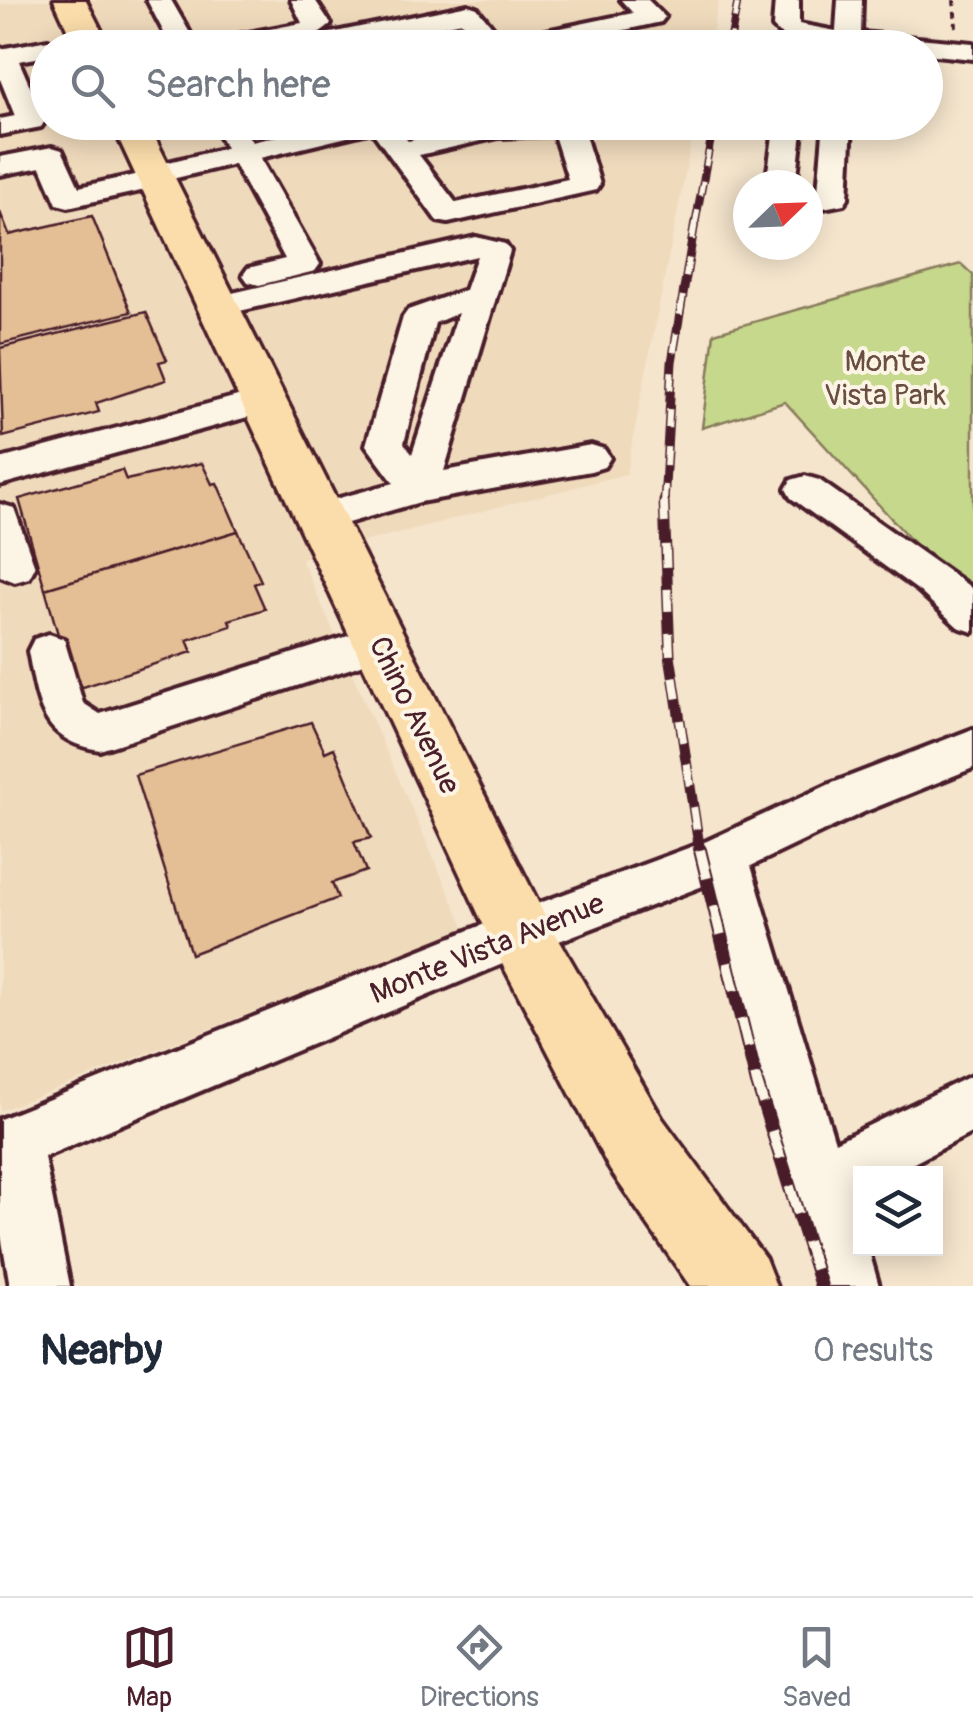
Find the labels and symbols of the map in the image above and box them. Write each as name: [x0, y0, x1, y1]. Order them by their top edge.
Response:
north arrow: [733, 170, 823, 260]
park label: Monte Vista Park: [824, 343, 946, 414]
street label: Chino Avenue: [361, 631, 469, 800]
street label: Monte Vista Avenue: [365, 885, 610, 1012]

